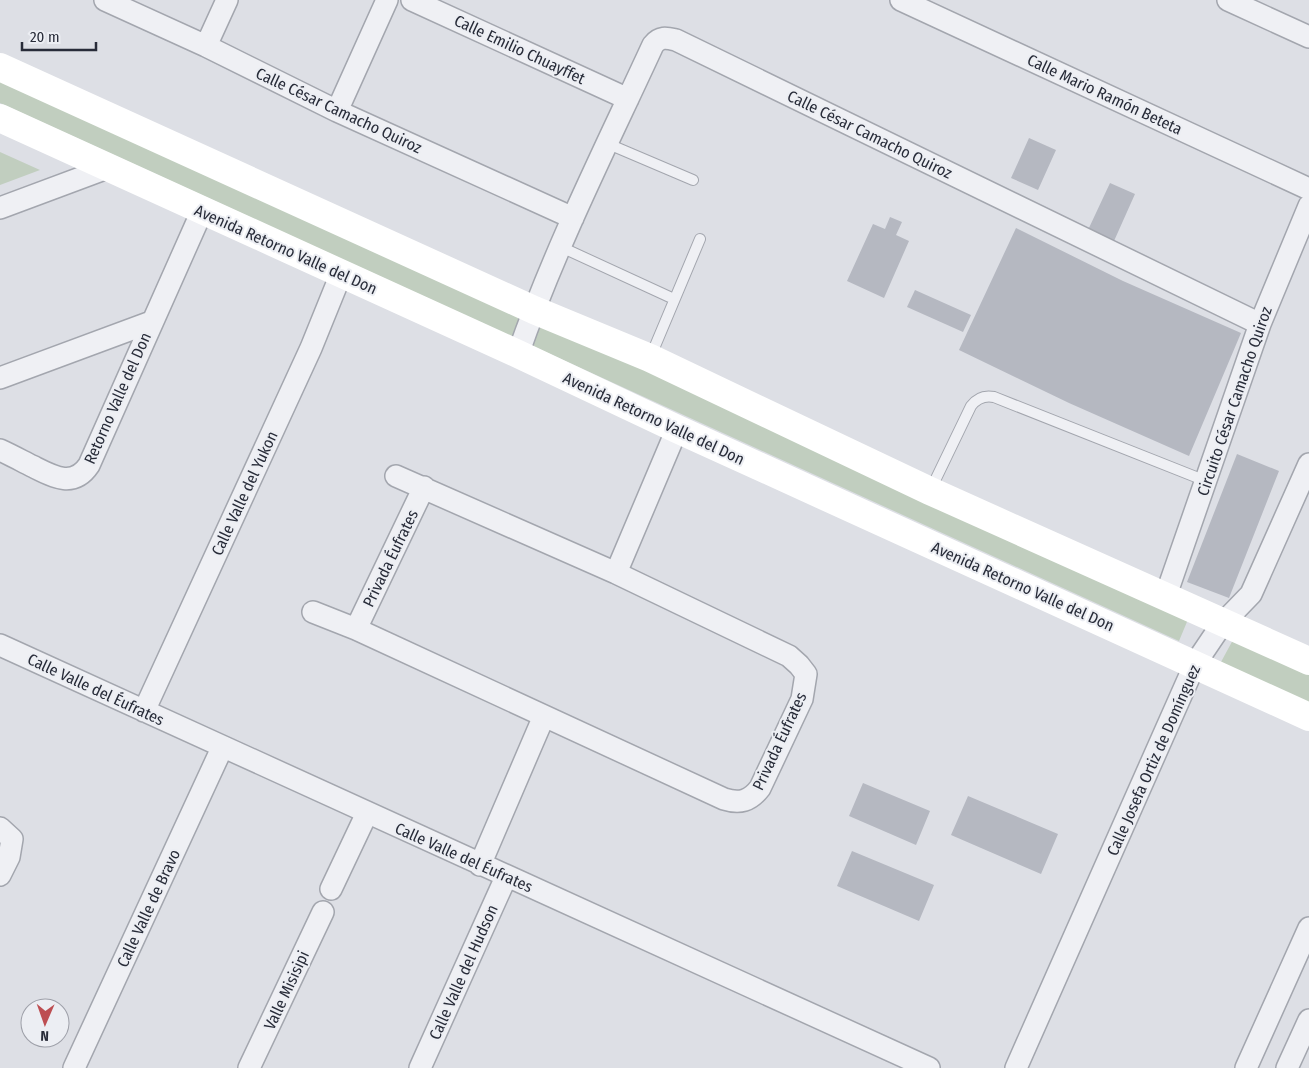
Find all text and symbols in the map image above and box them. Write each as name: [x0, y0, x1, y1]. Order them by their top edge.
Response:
street label: Calle Emilio Chuayffet: [451, 11, 589, 88]
scale bar: [22, 20, 96, 52]
text: 20 m: [30, 28, 60, 46]
street label: Calle Mario Ramón Beteta: [1024, 50, 1185, 139]
street label: Calle César Camacho Quiroz: [253, 64, 425, 157]
street label: Calle César Camacho Quiroz: [784, 86, 955, 183]
street label: Avenida Retorno Valle del Don: [192, 201, 380, 298]
street label: Circuito César Camacho Quiroz: [1193, 304, 1276, 498]
street label: Retorno Valle del Don: [80, 330, 155, 467]
street label: Avenida Retorno Valle del Don: [560, 368, 747, 469]
street label: Calle Valle del Yukon: [207, 428, 282, 558]
street label: Privada Éufrates: [359, 506, 422, 610]
street label: Avenida Retorno Valle del Don: [929, 538, 1117, 635]
street label: Calle Valle del Éufrates: [24, 649, 167, 730]
street label: Calle Josefa Ortiz de Domínguez: [1103, 662, 1204, 859]
street label: Privada Éufrates: [748, 689, 810, 793]
street label: Calle Valle del Éufrates: [392, 819, 536, 896]
street label: Calle Valle de Bravo: [113, 846, 184, 970]
street label: Calle Valle del Hudson: [425, 902, 502, 1043]
street label: Valle Misisipi: [260, 948, 313, 1033]
north arrow: [20, 998, 70, 1048]
text: N: [40, 1027, 49, 1044]

